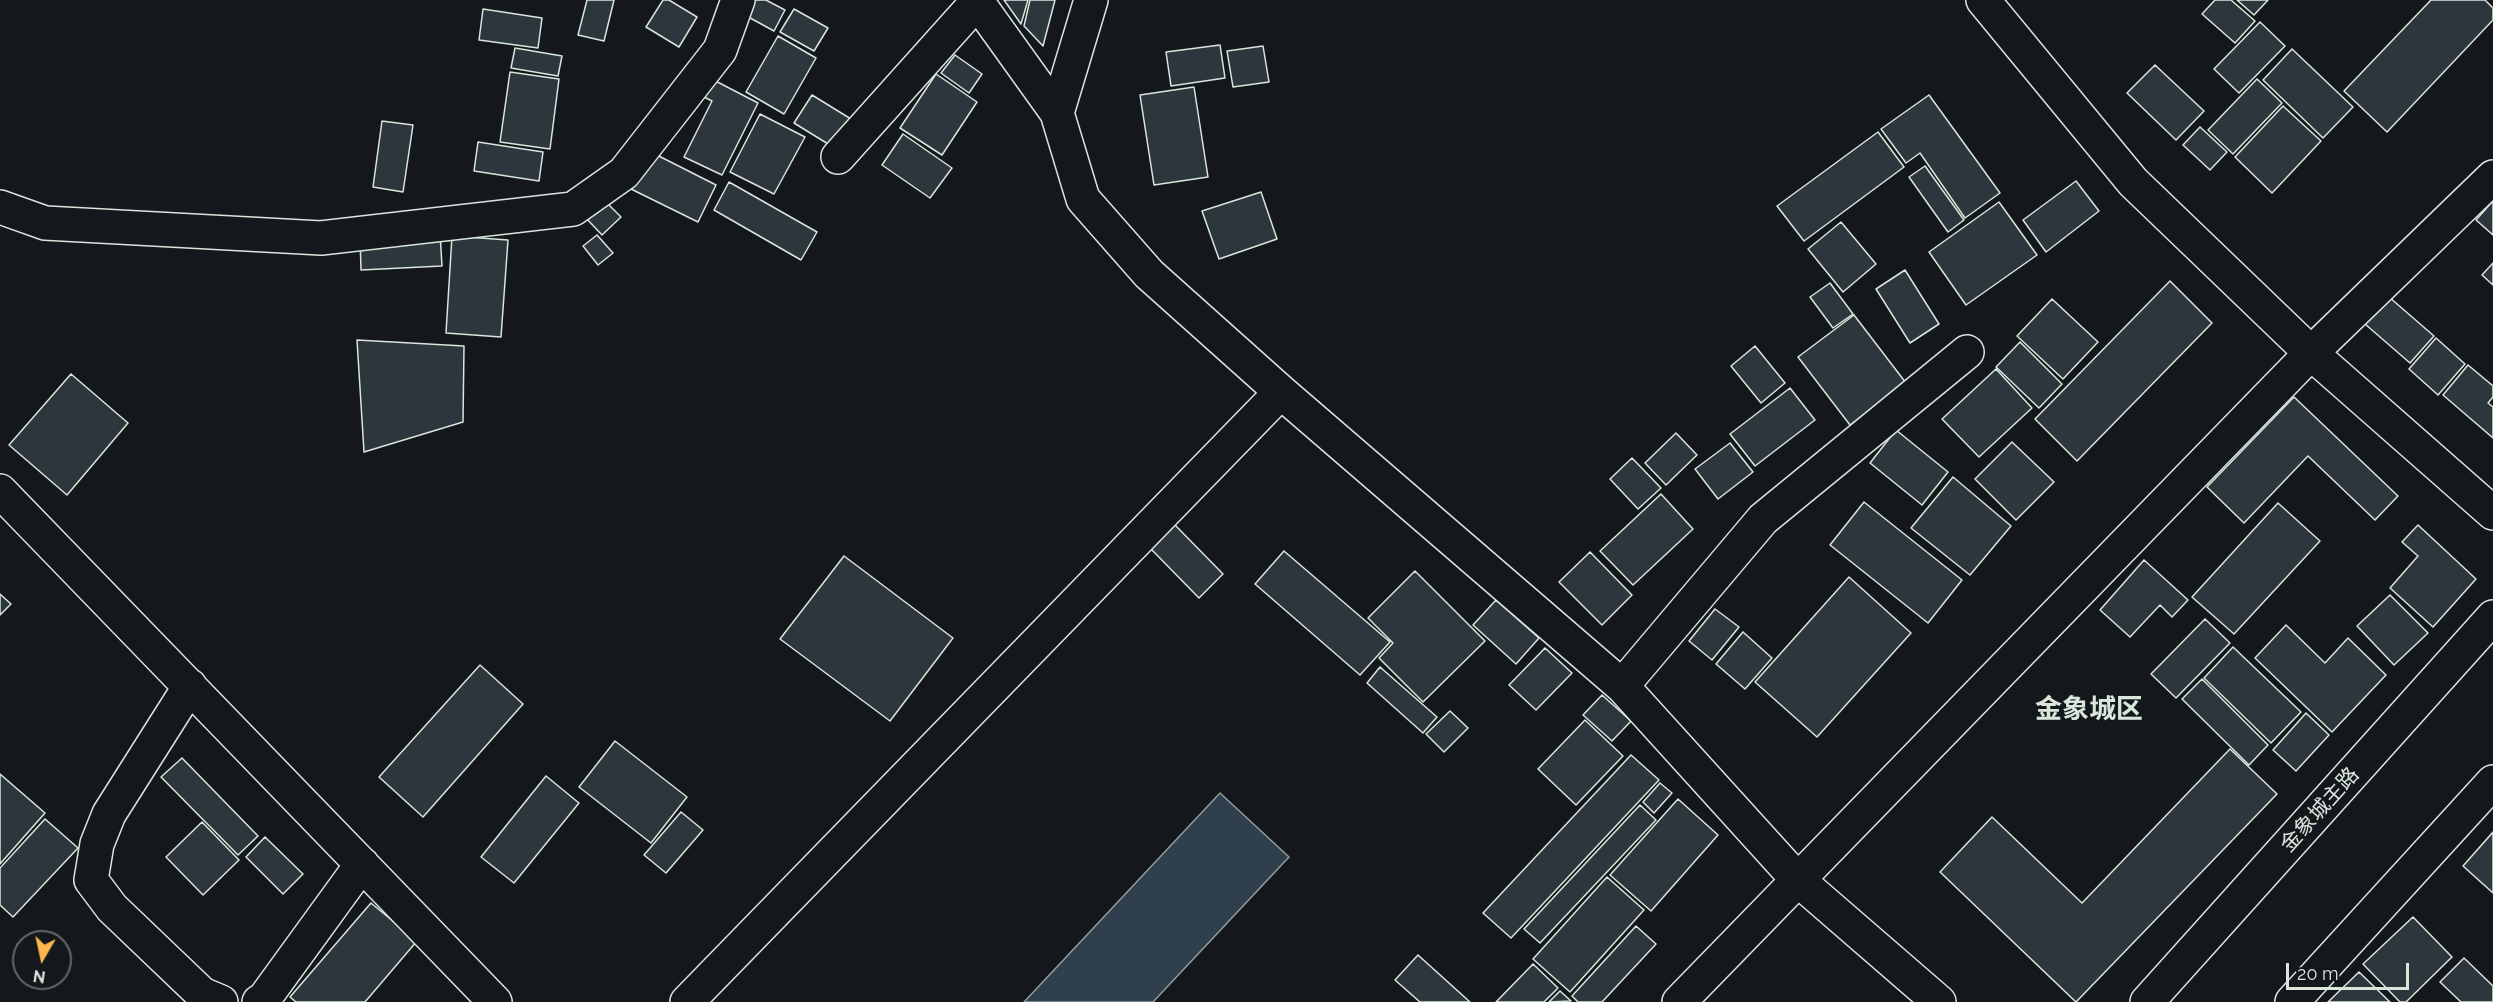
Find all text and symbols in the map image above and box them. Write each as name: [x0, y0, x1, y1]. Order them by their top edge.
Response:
district label: 金象城区: [2035, 694, 2143, 726]
street label: 金象城主路: [2276, 763, 2364, 857]
north arrow: [12, 930, 72, 990]
scale bar: [2289, 951, 2412, 989]
text: 20 m: [2297, 963, 2339, 984]
text: N: [32, 966, 47, 987]

